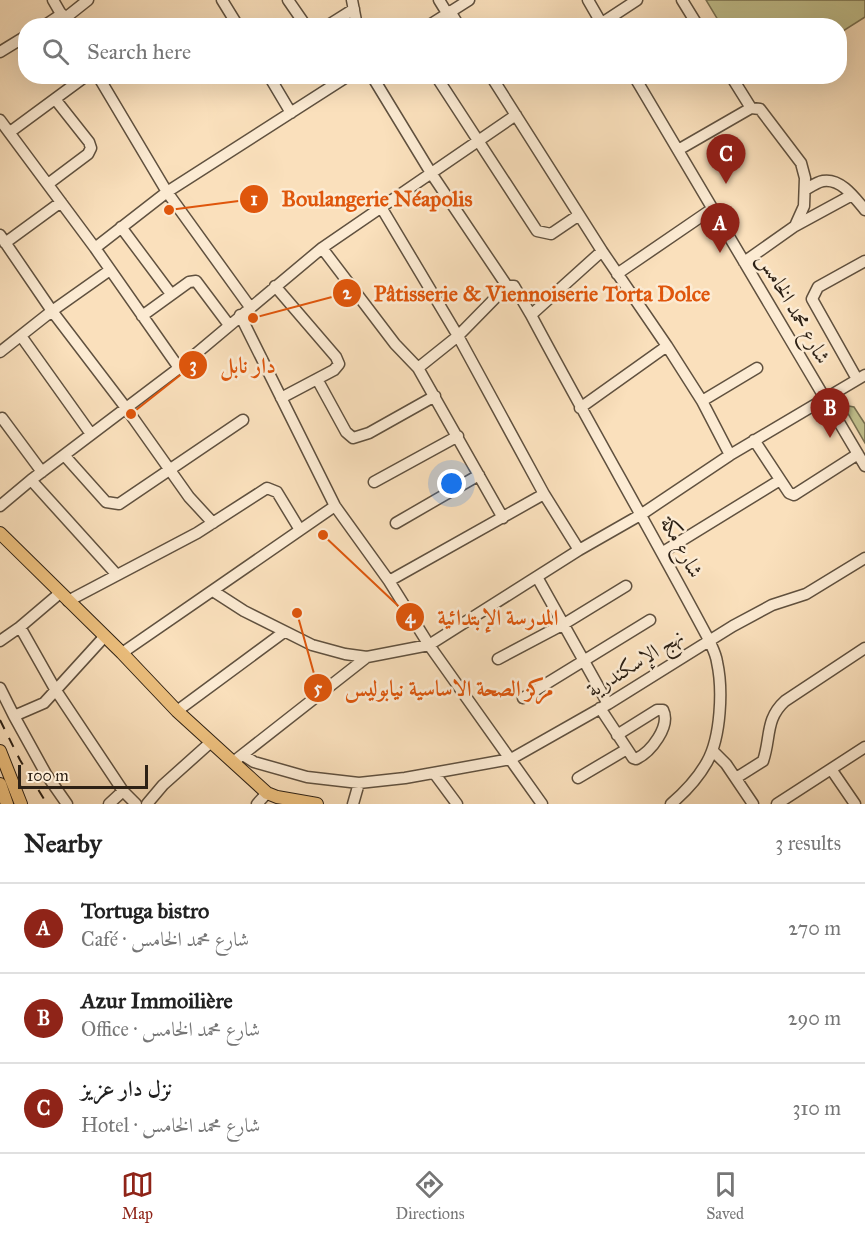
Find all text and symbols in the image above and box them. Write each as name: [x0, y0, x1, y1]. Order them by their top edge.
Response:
search box: [18, 18, 847, 84]
icon: search: [39, 35, 72, 68]
text: Search here: [87, 38, 191, 65]
pin: C: [706, 134, 746, 184]
callout: Boulangerie Néapolis: [239, 179, 484, 219]
text: Boulangerie Néapolis: [281, 185, 473, 212]
text: 1: [250, 188, 258, 210]
pin: A: [700, 204, 740, 253]
street label: شارع محمد الخامس: [747, 248, 836, 371]
callout: Pâtisserie & Viennoiserie Torta Dolce: [332, 273, 722, 313]
text: Pâtisserie & Viennoiserie Torta Dolce: [374, 280, 710, 307]
text: 2: [343, 282, 353, 304]
callout: دار نابل: [178, 345, 288, 385]
text: دار نابل: [220, 352, 276, 381]
text: 3: [189, 354, 197, 377]
pin: B: [810, 388, 850, 438]
your location: [437, 469, 466, 498]
street label: شارع مكة: [650, 511, 709, 585]
callout: المدرسة الإبتدائية: [395, 597, 570, 637]
text: المدرسة الإبتدائية: [438, 604, 558, 633]
text: 4: [405, 606, 416, 629]
street label: نهج الإسكندرية: [582, 623, 691, 708]
callout: مركز الصحة الاساسية نيابوليس: [303, 668, 566, 708]
text: مركز الصحة الاساسية نيابوليس: [345, 675, 553, 705]
text: 5: [314, 677, 323, 699]
scale bar: [18, 762, 148, 790]
text: 100 m: [27, 766, 69, 785]
text: Nearby: [24, 827, 102, 859]
text: 3 results: [775, 831, 841, 855]
text: Tortuga bistro: [81, 897, 209, 924]
text: A: [37, 916, 50, 940]
text: 270 m: [788, 916, 841, 940]
text: Café · شارع محمد الخامس: [81, 927, 249, 951]
text: Azur Immoilière: [81, 987, 233, 1014]
text: B: [37, 1006, 50, 1030]
text: 290 m: [788, 1006, 841, 1030]
text: Office · شارع محمد الخامس: [81, 1017, 260, 1041]
text: نزل دار عزيز: [81, 1075, 173, 1102]
text: C: [37, 1096, 50, 1120]
text: 310 m: [792, 1096, 841, 1120]
text: Hotel · شارع محمد الخامس: [81, 1113, 260, 1137]
tab: Map: [121, 1168, 154, 1223]
tab: Directions: [396, 1168, 464, 1223]
tab: Saved: [706, 1168, 744, 1223]

